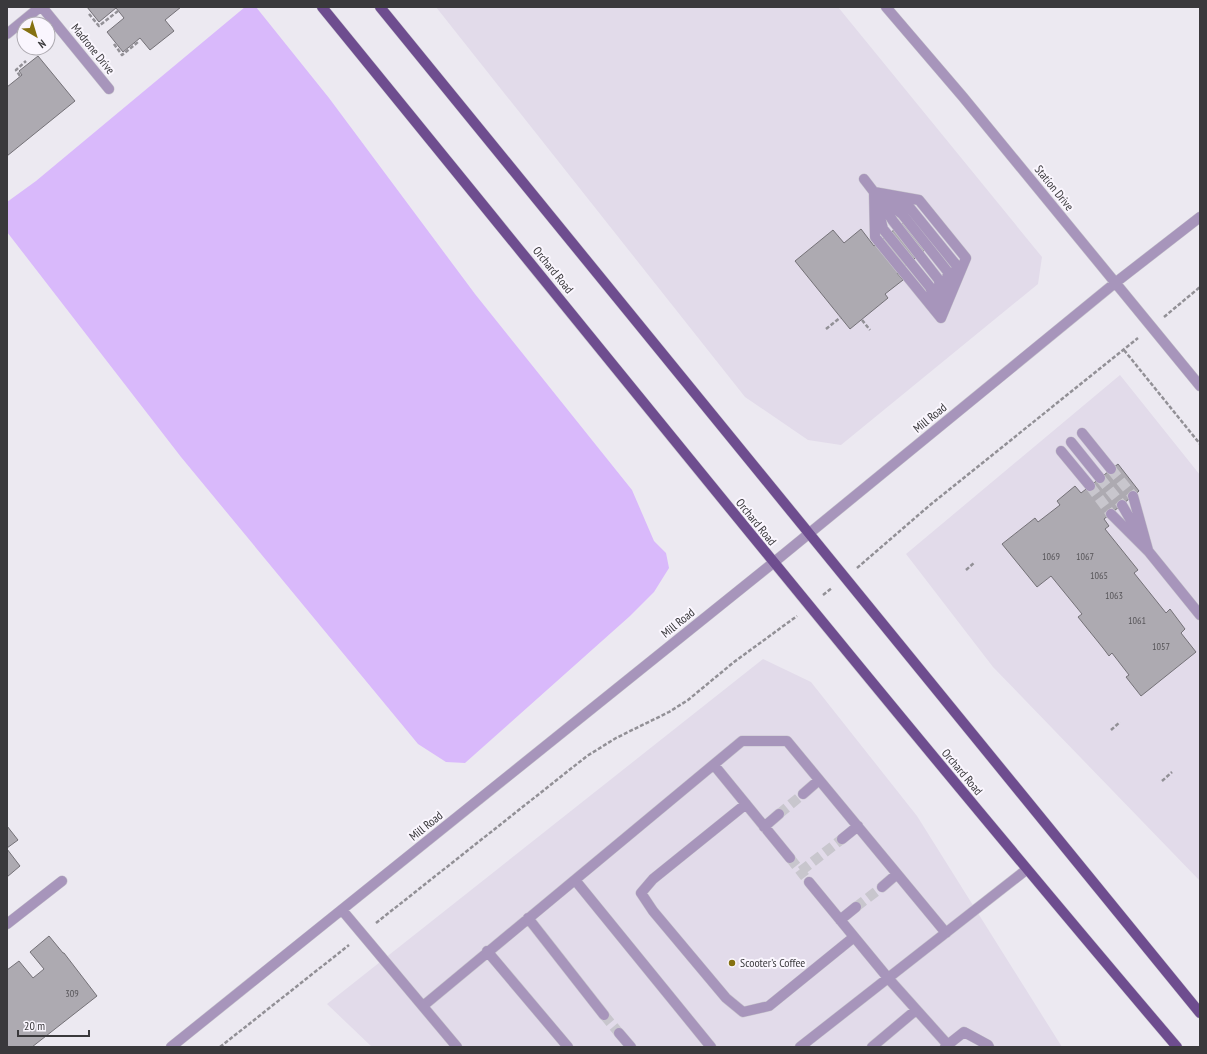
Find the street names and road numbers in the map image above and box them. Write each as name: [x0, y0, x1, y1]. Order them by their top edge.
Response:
street label: Madrone Drive: [68, 20, 118, 77]
street label: Station Drive: [1032, 162, 1077, 213]
street label: Orchard Road: [530, 243, 577, 296]
street label: Mill Road: [910, 400, 950, 436]
street label: Orchard Road: [733, 495, 780, 548]
street label: Mill Road: [658, 605, 698, 641]
street label: Orchard Road: [939, 746, 986, 798]
street label: Mill Road: [406, 808, 446, 844]

